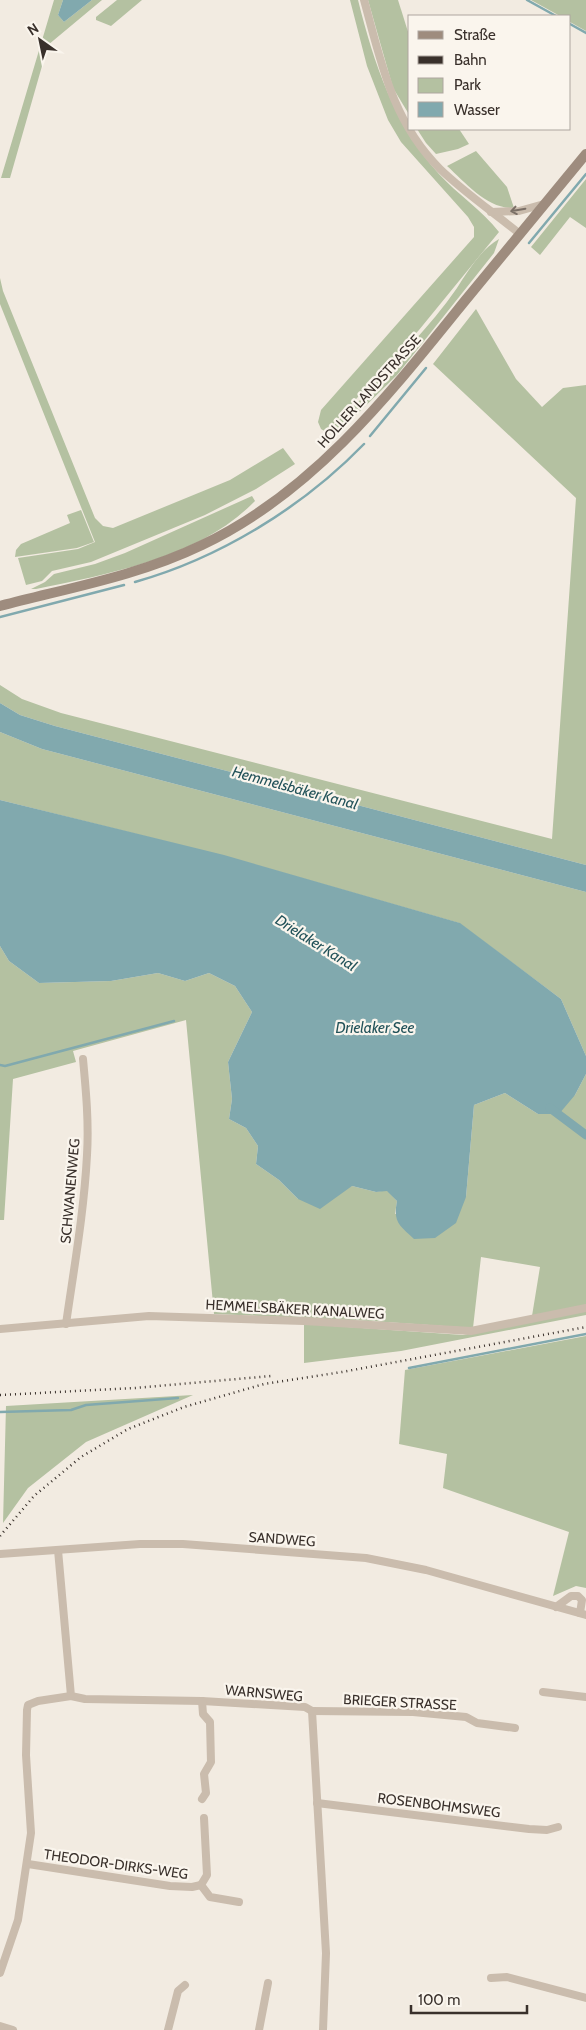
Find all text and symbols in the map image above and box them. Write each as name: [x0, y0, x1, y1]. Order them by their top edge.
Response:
north arrow: [15, 15, 65, 65]
legend: [408, 15, 571, 130]
text: N: [24, 19, 42, 39]
text: Straße: [454, 26, 496, 44]
text: Bahn: [454, 51, 487, 69]
text: Park: [454, 76, 481, 94]
text: Wasser: [454, 101, 500, 119]
one-way arrow: [510, 206, 526, 216]
street label: HOLLER LANDSTRASSE: [313, 330, 425, 451]
water label: Hemmelsbäker Kanal: [230, 763, 360, 814]
water label: Drielaker Kanal: [272, 911, 360, 975]
water label: Drielaker See: [336, 1019, 415, 1037]
street label: SCHWANENWEG: [56, 1138, 84, 1244]
street label: HEMMELSBÄKER KANALWEG: [205, 1295, 385, 1323]
street label: SANDWEG: [248, 1528, 316, 1550]
street label: WARNSWEG: [224, 1681, 304, 1705]
street label: BRIEGER STRASSE: [343, 1690, 457, 1714]
street label: ROSENBOHMSWEG: [376, 1789, 502, 1821]
street label: THEODOR-DIRKS-WEG: [43, 1845, 189, 1883]
scale bar: [411, 1982, 527, 2014]
text: 100 m: [418, 1991, 460, 2009]

